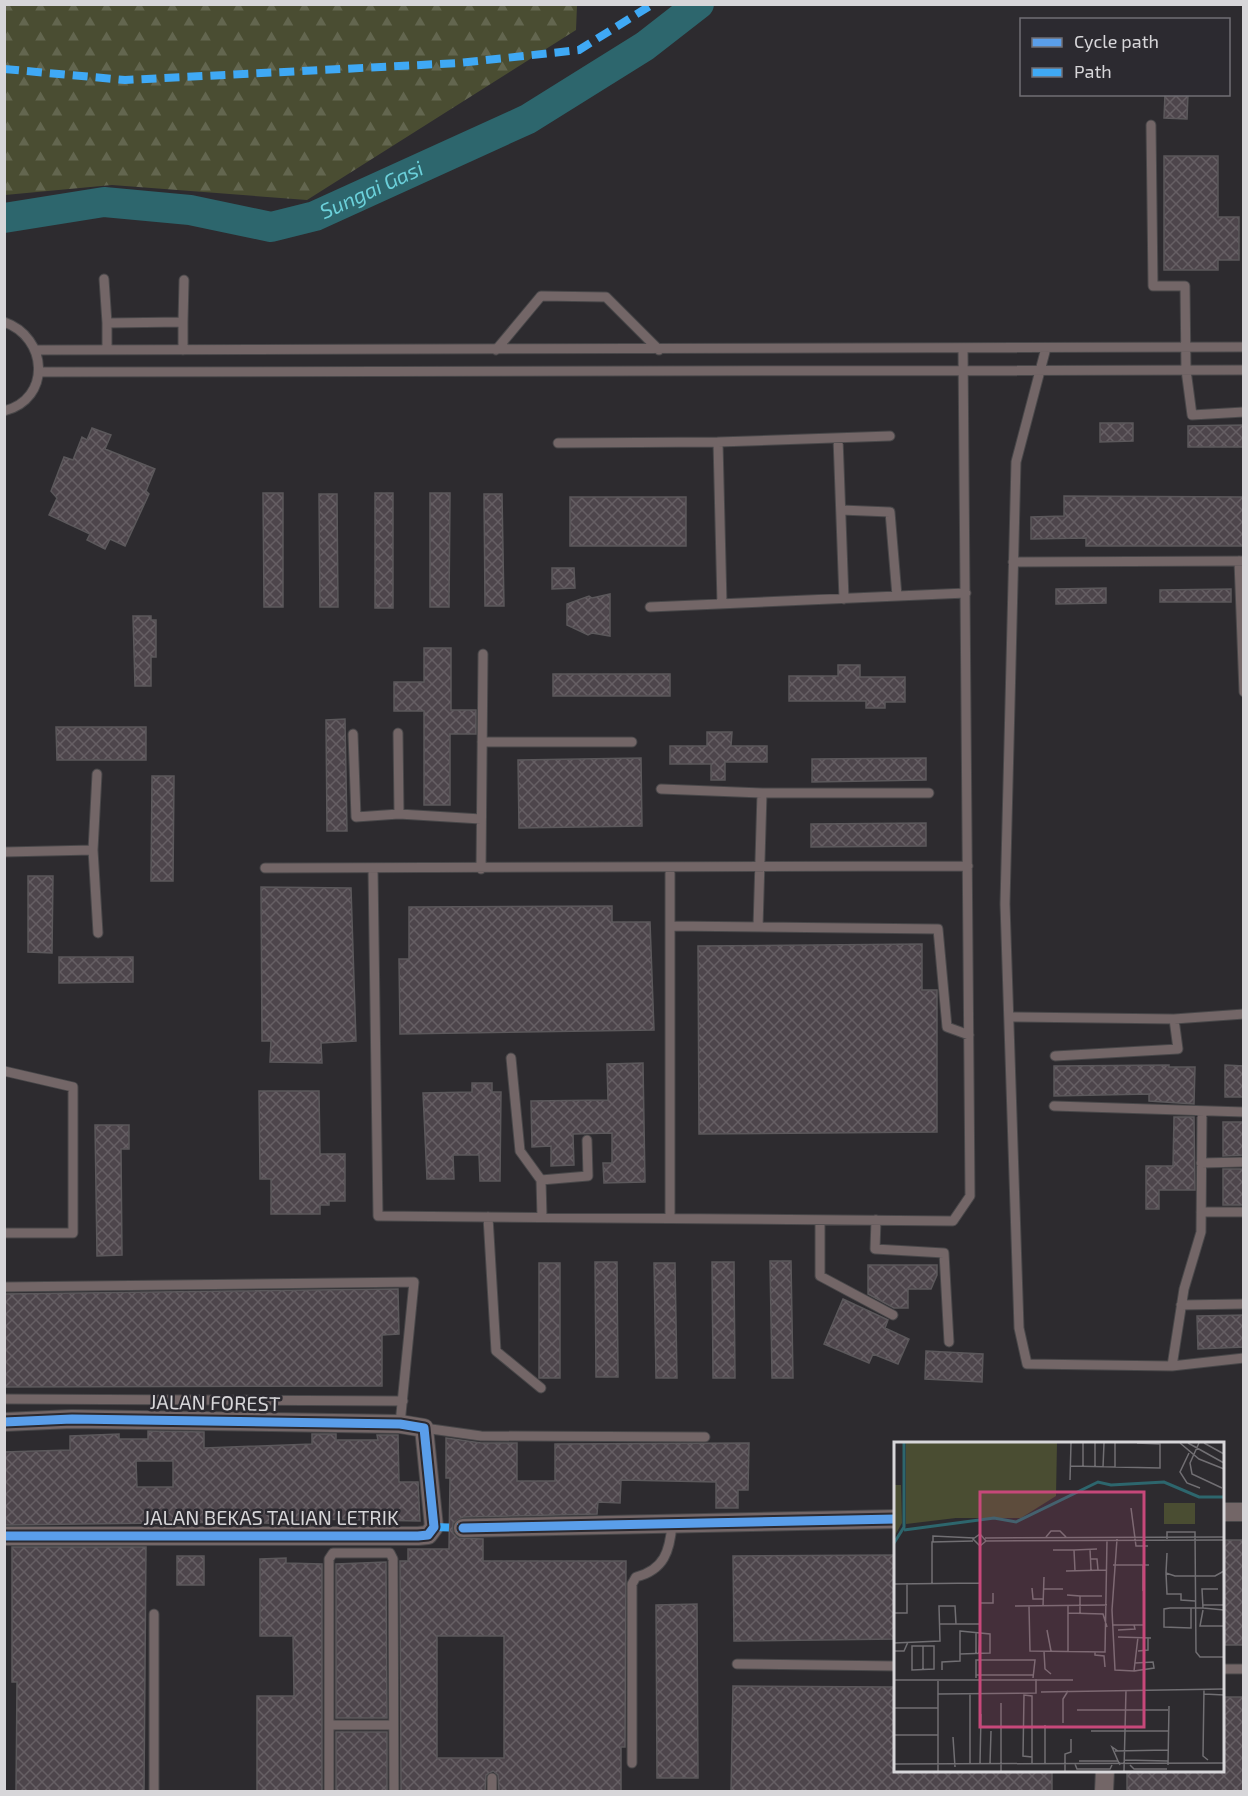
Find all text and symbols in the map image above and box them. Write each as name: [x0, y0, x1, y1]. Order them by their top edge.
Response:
legend: [1020, 18, 1230, 96]
text: Cycle path: [1074, 30, 1159, 52]
text: Path: [1074, 60, 1112, 82]
water label: Sungai Gasi: [315, 155, 427, 223]
street label: JALAN FOREST: [149, 1389, 281, 1415]
inset map: [894, 1442, 1224, 1772]
street label: JALAN BEKAS TALIAN LETRIK: [143, 1505, 399, 1529]

